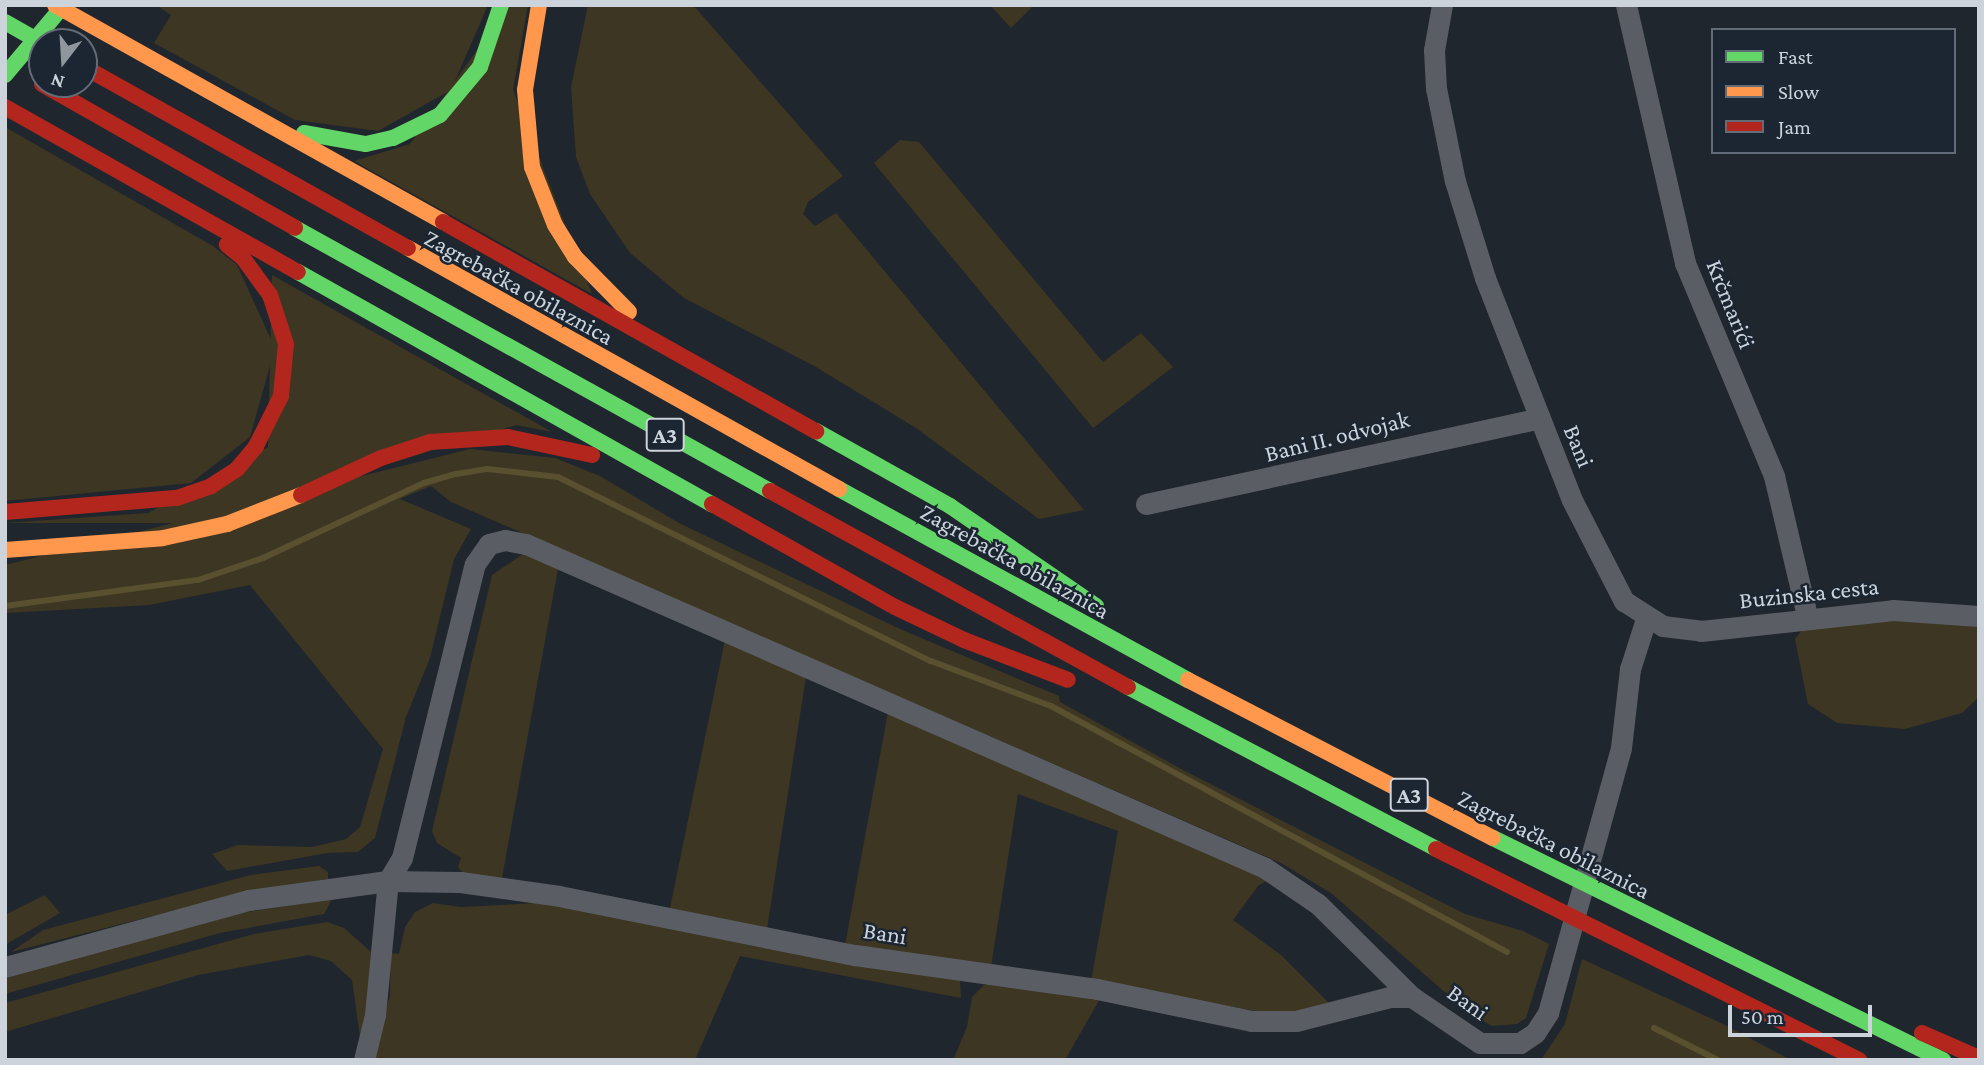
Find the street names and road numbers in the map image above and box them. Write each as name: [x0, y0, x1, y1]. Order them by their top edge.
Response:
street label: Zagrebačka obilaznica: [419, 223, 619, 351]
street label: Krčmarići: [1700, 255, 1762, 353]
street label: Bani II. odvojak: [1262, 404, 1412, 468]
road number: A3: [644, 416, 686, 454]
street label: Bani: [1558, 420, 1600, 472]
street label: Zagrebačka obilaznica: [915, 497, 1115, 625]
street label: Buzinska cesta: [1738, 571, 1880, 615]
road number: A3: [1388, 776, 1430, 814]
street label: Zagrebačka obilaznica: [1453, 783, 1655, 905]
street label: Bani: [861, 915, 909, 951]
street label: Bani: [1442, 978, 1494, 1026]

